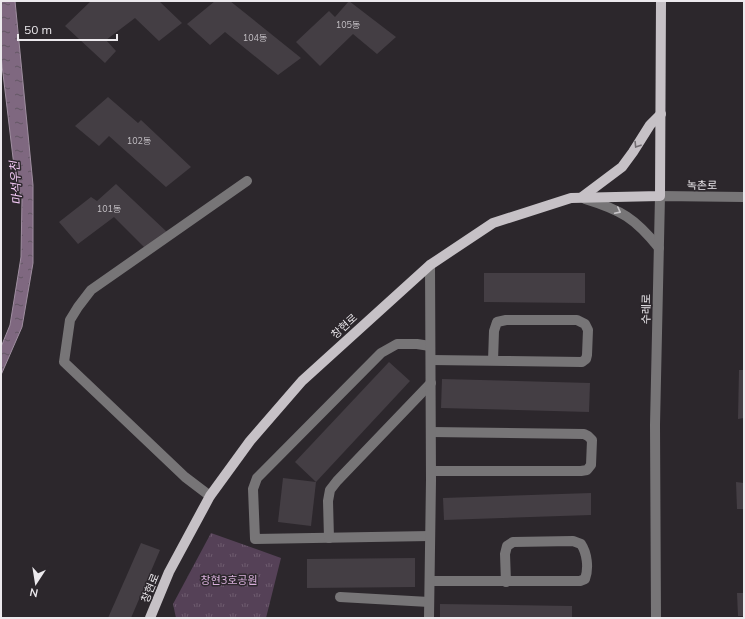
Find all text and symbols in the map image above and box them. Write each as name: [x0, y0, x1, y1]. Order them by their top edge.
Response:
scale bar: [18, 16, 117, 42]
house number: 105동: [336, 19, 360, 30]
text: 50 m: [24, 22, 52, 37]
house number: 104동: [243, 32, 267, 43]
house number: 102동: [127, 135, 151, 146]
one-way arrow: [635, 141, 642, 148]
water label: 마석우천: [6, 159, 25, 206]
street label: 녹촌로: [687, 178, 717, 192]
house number: 101동: [97, 203, 121, 214]
one-way arrow: [614, 206, 621, 214]
street label: 수레로: [639, 294, 653, 324]
street label: 창현로: [328, 311, 360, 341]
north arrow: [16, 563, 56, 603]
street label: 창현로: [138, 571, 162, 605]
park label: 창현3호공원: [200, 573, 258, 587]
text: N: [28, 585, 39, 600]

